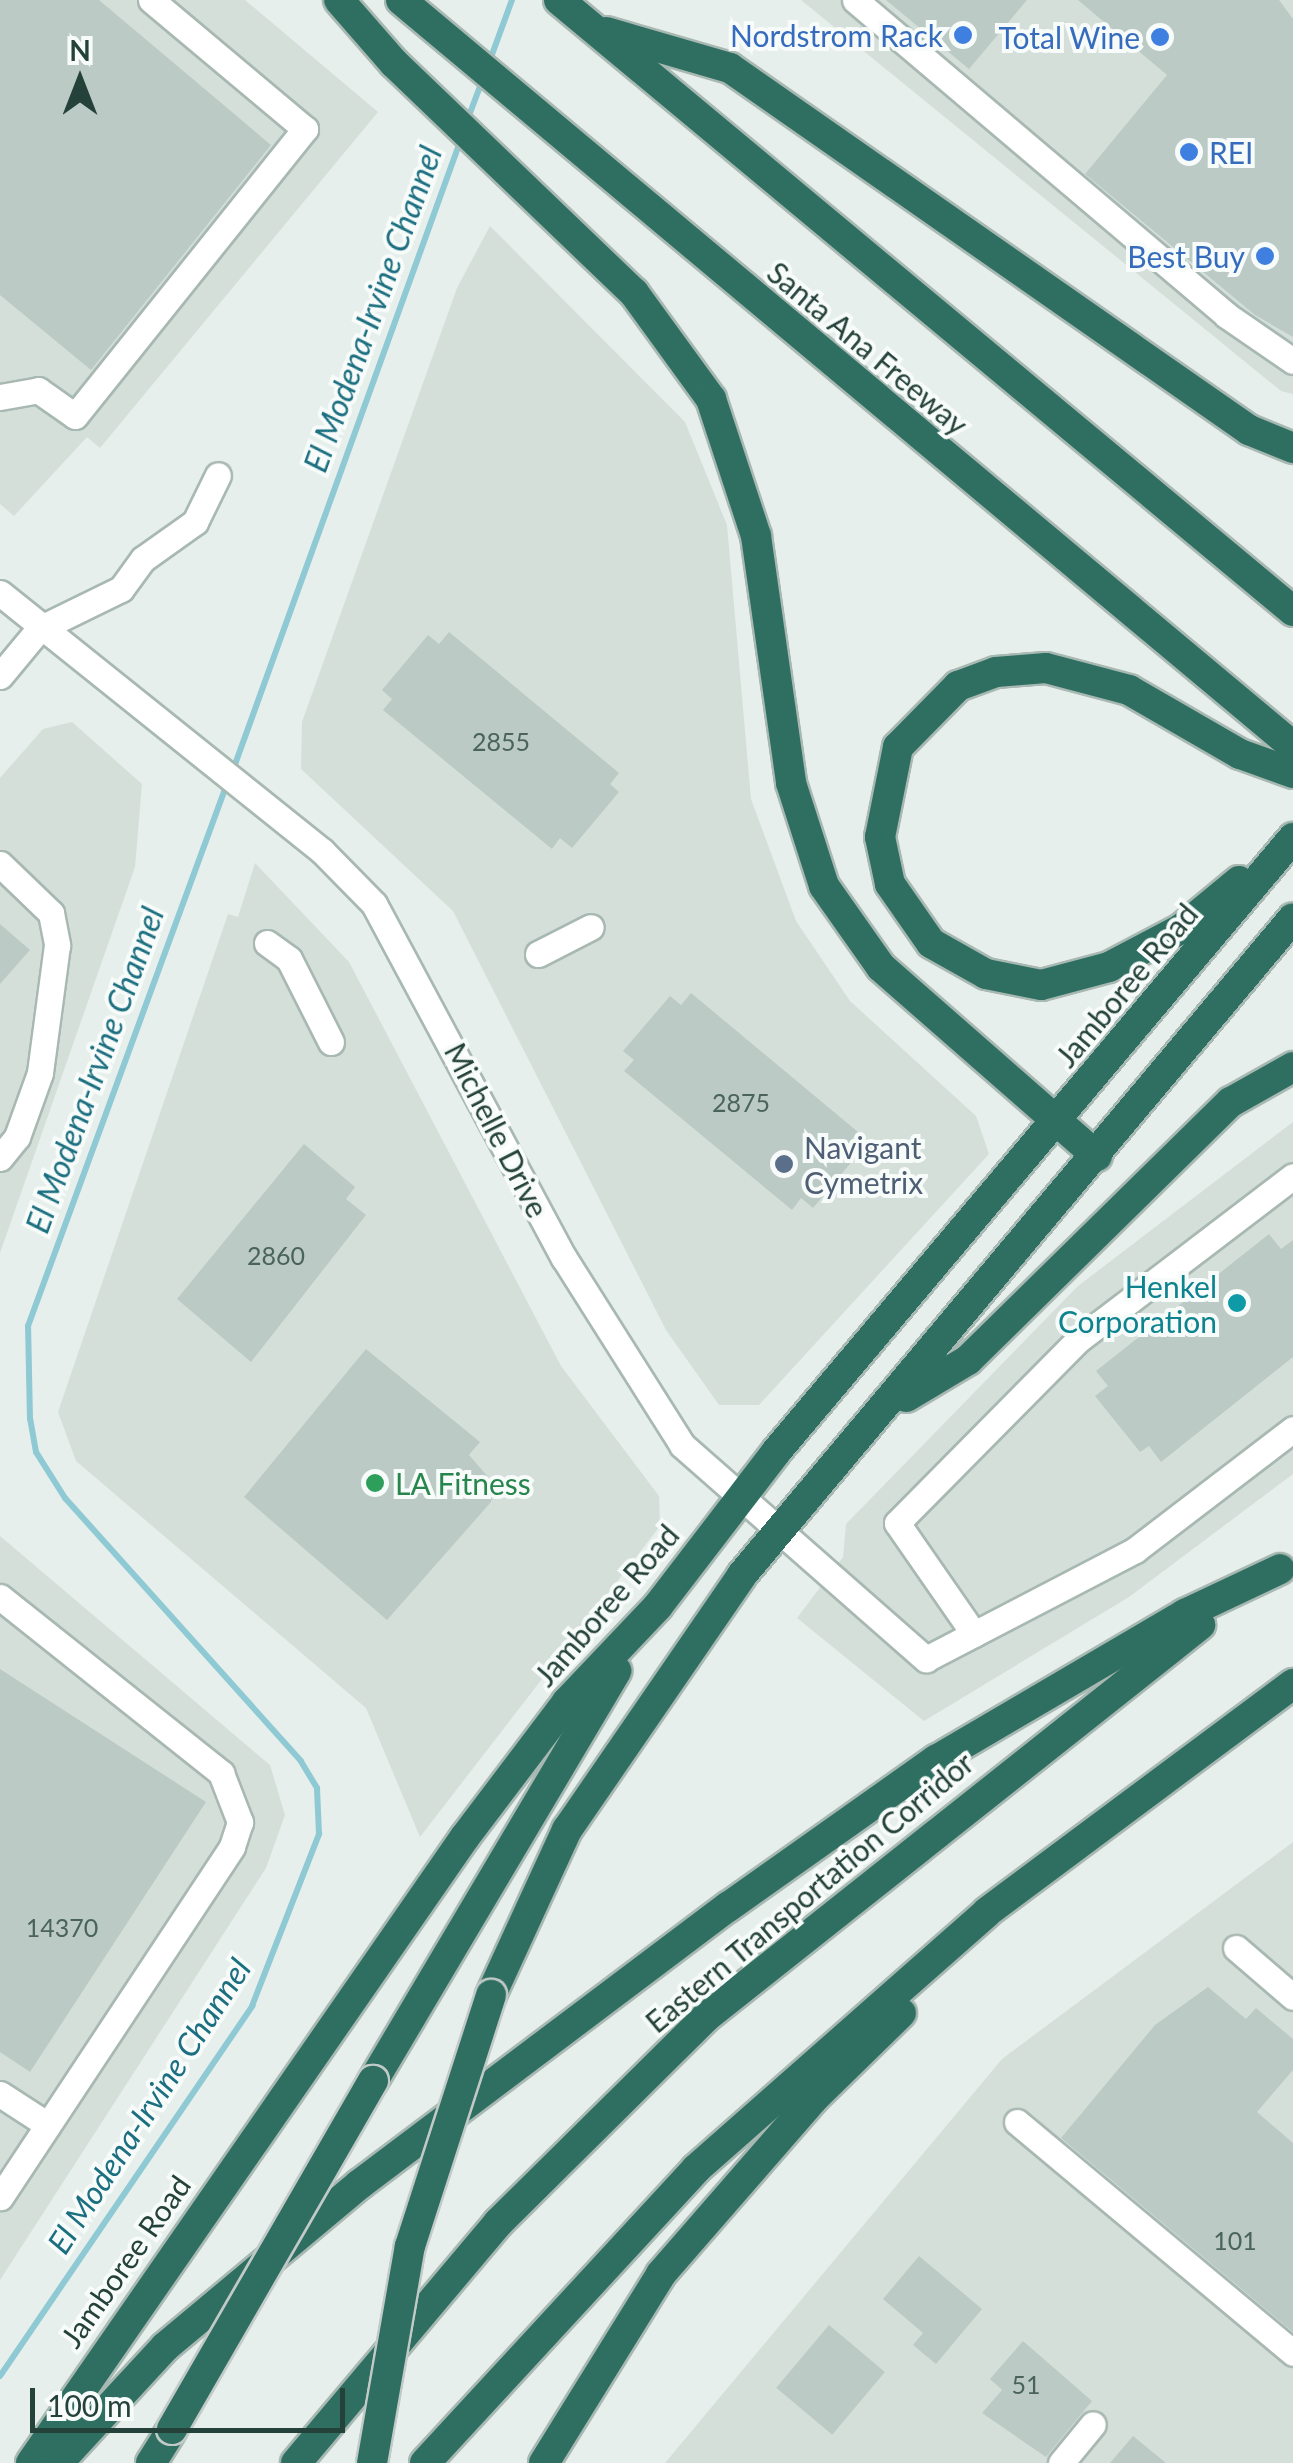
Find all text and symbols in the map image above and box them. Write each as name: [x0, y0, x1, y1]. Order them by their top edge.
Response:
place label: Nordstrom Rack: [730, 17, 943, 53]
place label: Total Wine: [998, 19, 1140, 55]
marker: Nordstrom Rack: [952, 24, 974, 46]
marker: Total Wine: [1149, 26, 1171, 48]
north arrow: [30, 30, 130, 130]
text: N: [69, 33, 91, 67]
place label: REI: [1209, 134, 1254, 170]
water label: El Modena-Irvine Channel: [296, 141, 450, 477]
marker: REI: [1178, 141, 1200, 163]
place label: Best Buy: [1127, 238, 1245, 274]
marker: Best Buy: [1254, 245, 1276, 267]
street label: Santa Ana Freeway: [760, 253, 976, 443]
house number: 2855: [472, 726, 530, 756]
street label: Jamboree Road: [1047, 896, 1205, 1074]
water label: El Modena-Irvine Channel: [18, 902, 172, 1238]
street label: Michelle Drive: [438, 1037, 556, 1223]
house number: 2875: [712, 1087, 770, 1117]
place label: Navigant Cymetrix: [804, 1129, 923, 1200]
marker: Navigant Cymetrix: [773, 1153, 795, 1175]
house number: 2860: [247, 1240, 305, 1270]
place label: Henkel Corporation: [1058, 1268, 1217, 1338]
marker: Henkel Corporation: [1226, 1292, 1248, 1314]
place label: LA Fitness: [395, 1465, 532, 1501]
marker: LA Fitness: [364, 1472, 386, 1494]
street label: Jamboree Road: [526, 1517, 686, 1693]
street label: Eastern Transportation Corridor: [638, 1744, 980, 2040]
house number: 14370: [26, 1912, 98, 1942]
water label: El Modena-Irvine Channel: [39, 1951, 259, 2261]
street label: Jamboree Road: [52, 2168, 198, 2354]
house number: 101: [1213, 2225, 1257, 2255]
scale bar: [35, 2368, 350, 2430]
house number: 51: [1012, 2369, 1040, 2399]
text: 100 m: [47, 2387, 132, 2423]

